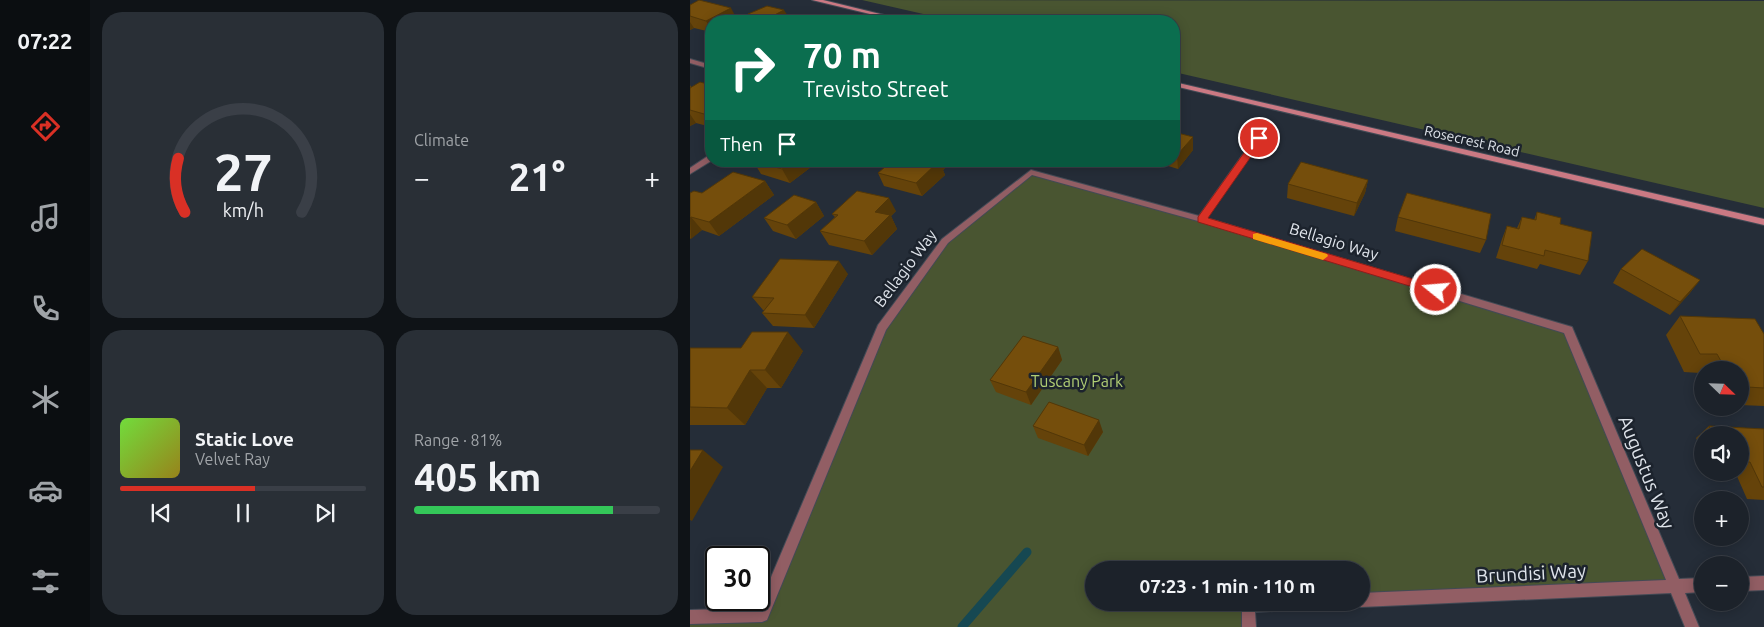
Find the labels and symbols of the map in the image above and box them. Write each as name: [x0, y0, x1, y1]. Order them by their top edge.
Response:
pin: [1238, 117, 1280, 159]
street label: Rosecrest Road: [1423, 122, 1521, 160]
street label: Bellagio Way: [1287, 219, 1381, 263]
street label: Bellagio Way: [870, 226, 940, 310]
position arrow: [1409, 263, 1461, 315]
north arrow: [1694, 361, 1749, 416]
park label: Tuscany Park: [1031, 372, 1123, 390]
street label: Augustus Way: [1614, 412, 1680, 532]
speed limit sign: 30: [705, 546, 770, 611]
street label: Brundisi Way: [1475, 559, 1587, 587]

